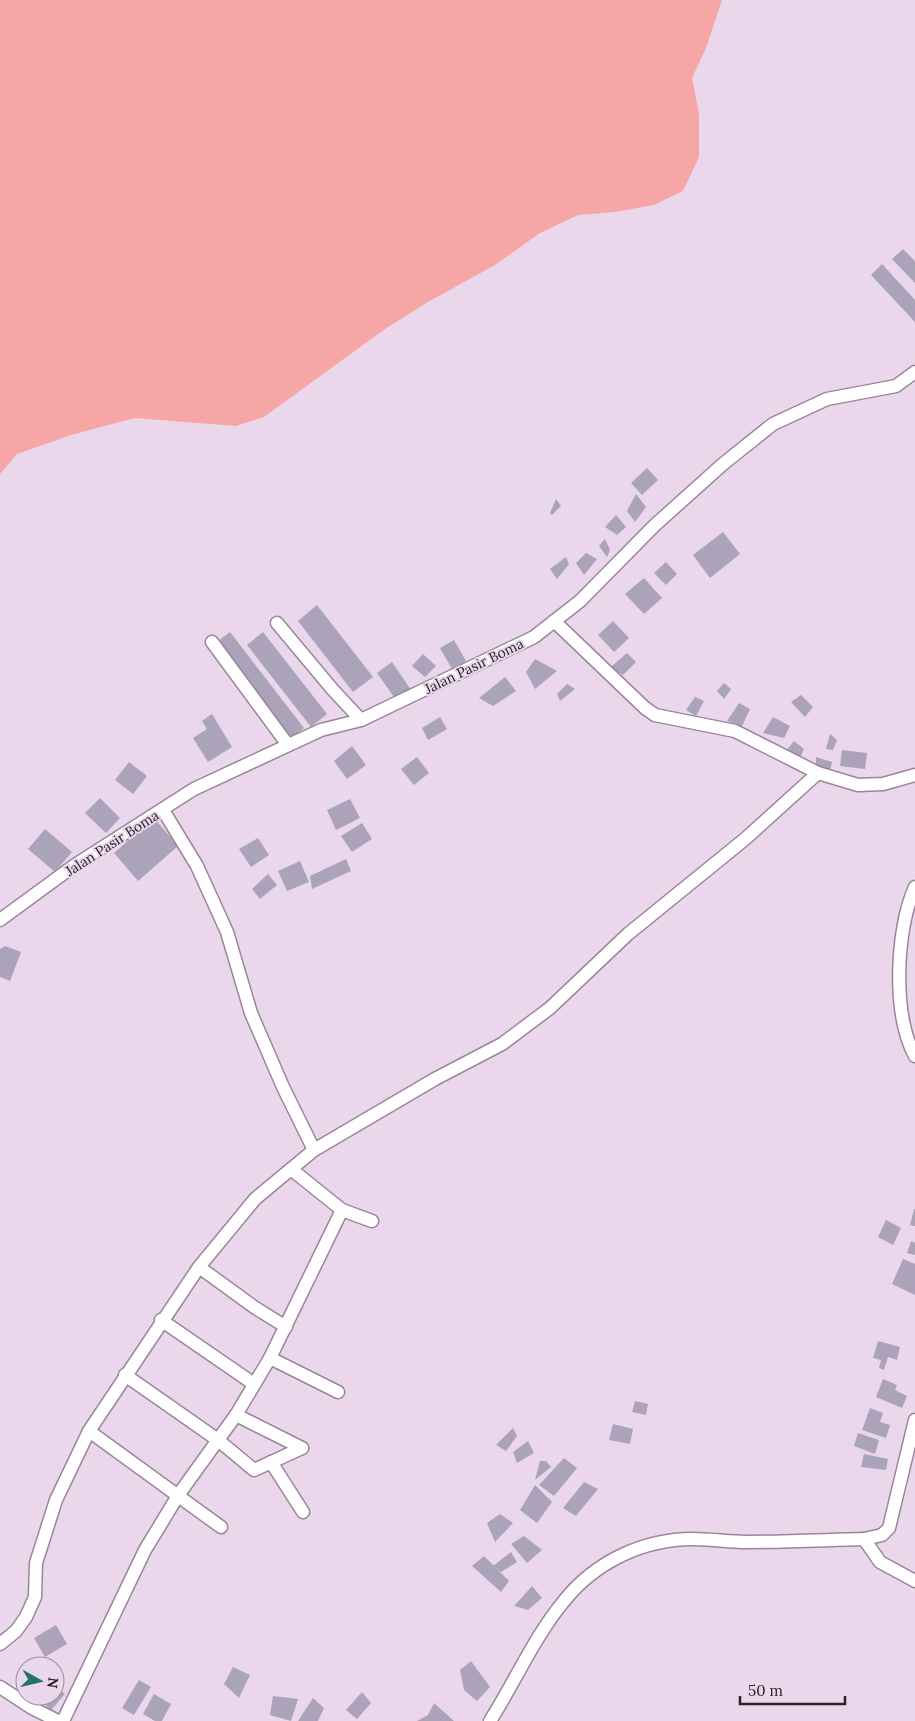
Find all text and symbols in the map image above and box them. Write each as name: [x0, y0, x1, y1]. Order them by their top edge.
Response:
street label: Jalan Pasir Boma: [421, 634, 526, 698]
street label: Jalan Pasir Boma: [61, 806, 162, 880]
north arrow: [15, 1656, 65, 1706]
scale bar: [740, 1674, 845, 1706]
text: N: [43, 1676, 63, 1690]
text: 50 m: [748, 1681, 783, 1700]

